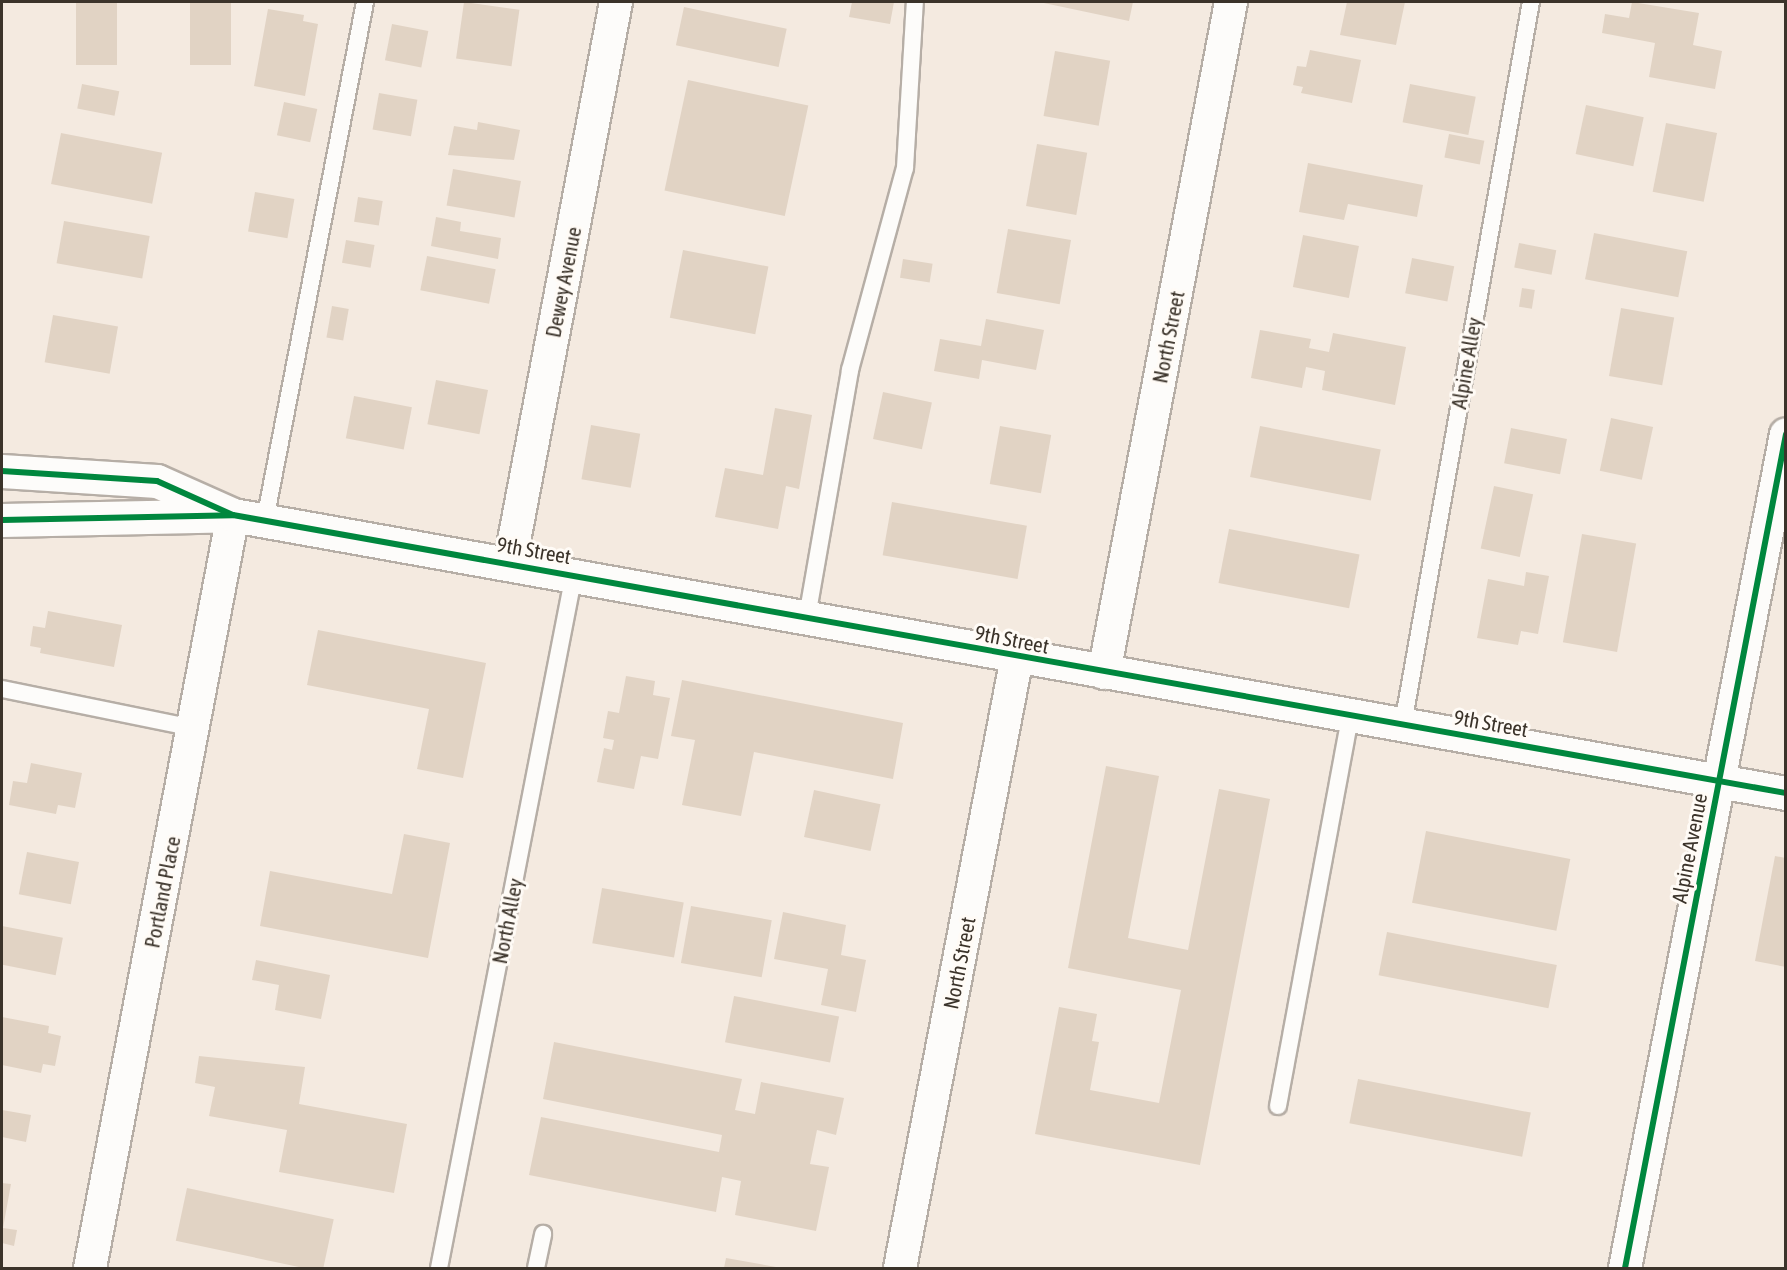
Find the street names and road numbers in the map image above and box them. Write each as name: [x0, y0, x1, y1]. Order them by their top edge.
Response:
street label: Dewey Avenue: [540, 224, 586, 340]
street label: North Street: [1147, 289, 1189, 385]
street label: Alpine Alley: [1446, 315, 1486, 411]
street label: 9th Street: [495, 531, 573, 569]
street label: 9th Street: [973, 619, 1051, 659]
street label: 9th Street: [1452, 704, 1530, 742]
street label: Alpine Avenue: [1666, 791, 1712, 905]
street label: Portland Place: [139, 834, 185, 950]
street label: North Alley: [486, 876, 528, 966]
street label: North Street: [938, 915, 980, 1011]

